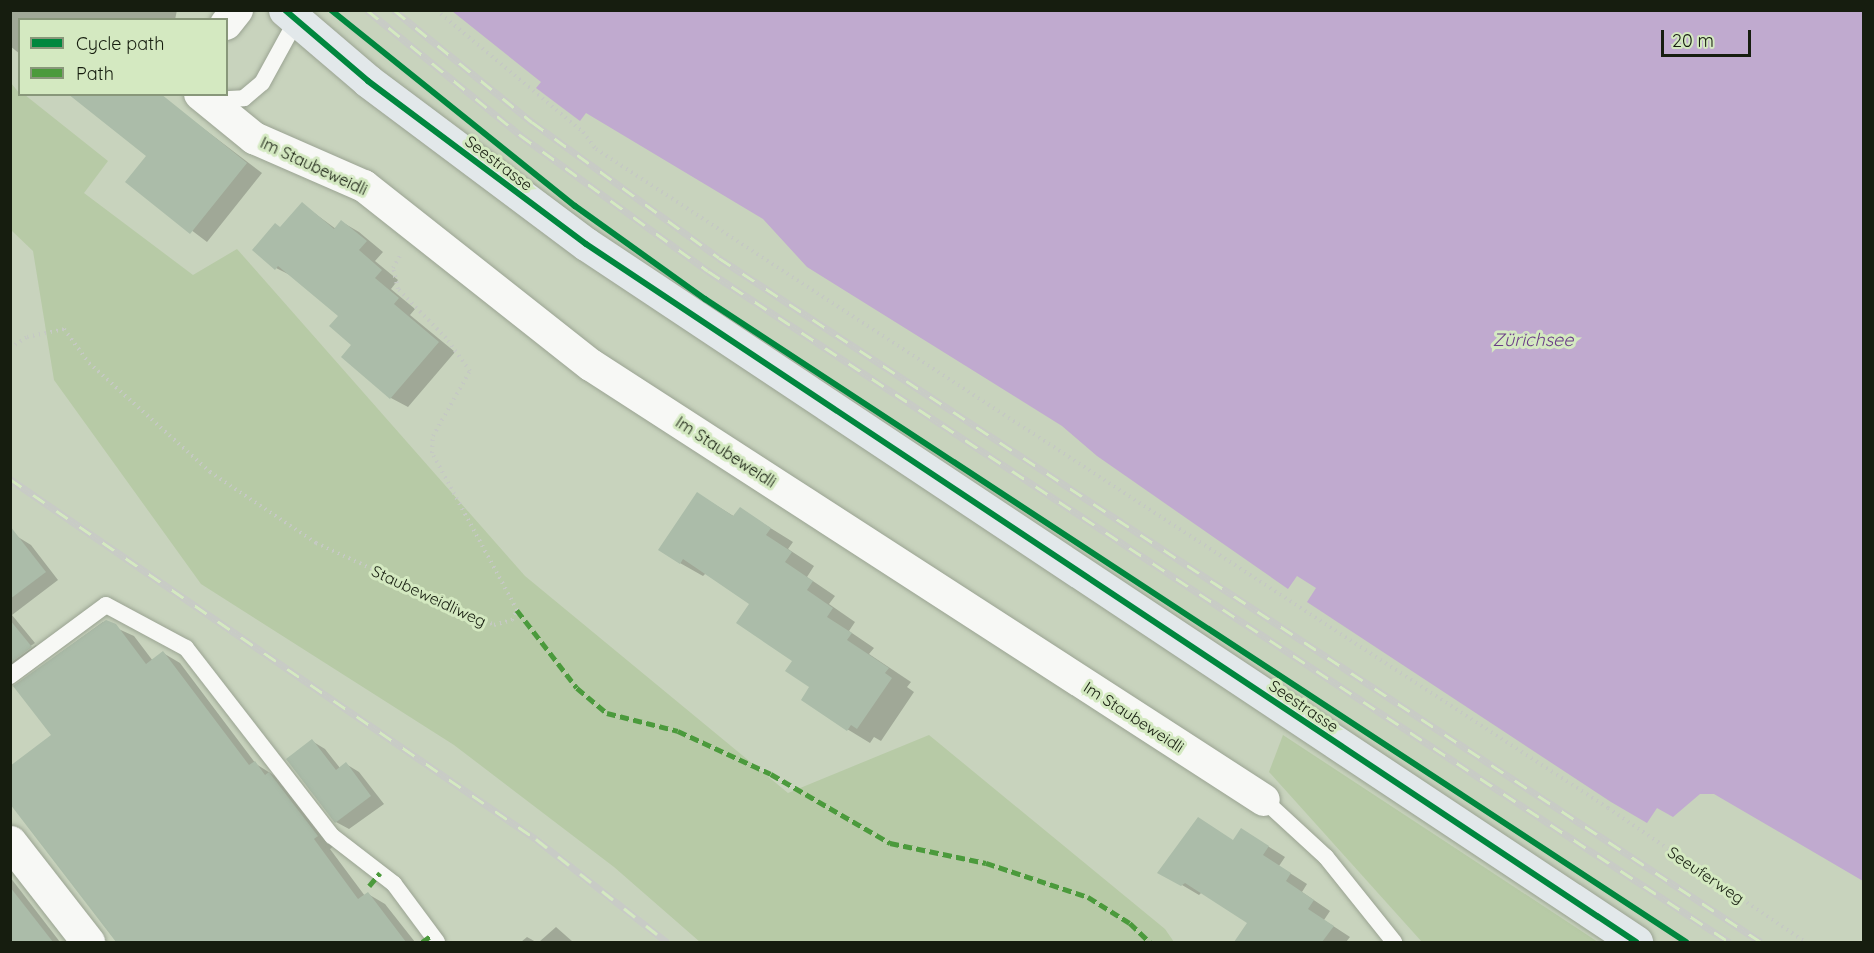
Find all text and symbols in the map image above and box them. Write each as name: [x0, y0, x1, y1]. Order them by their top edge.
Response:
legend: [18, 18, 228, 96]
scale bar: [1664, 18, 1754, 56]
text: 20 m: [1672, 29, 1714, 52]
text: Cycle path: [76, 32, 164, 55]
text: Path: [76, 62, 114, 85]
street label: Seestrasse: [461, 131, 537, 195]
street label: Im Staubeweidli: [257, 133, 371, 199]
water label: Zürichsee: [1493, 329, 1573, 351]
street label: Im Staubeweidli: [672, 412, 780, 492]
street label: Staubeweidliweg: [369, 561, 489, 631]
street label: Seestrasse: [1266, 676, 1342, 736]
street label: Im Staubeweidli: [1080, 677, 1188, 757]
street label: Seeuferweg: [1664, 842, 1748, 908]

